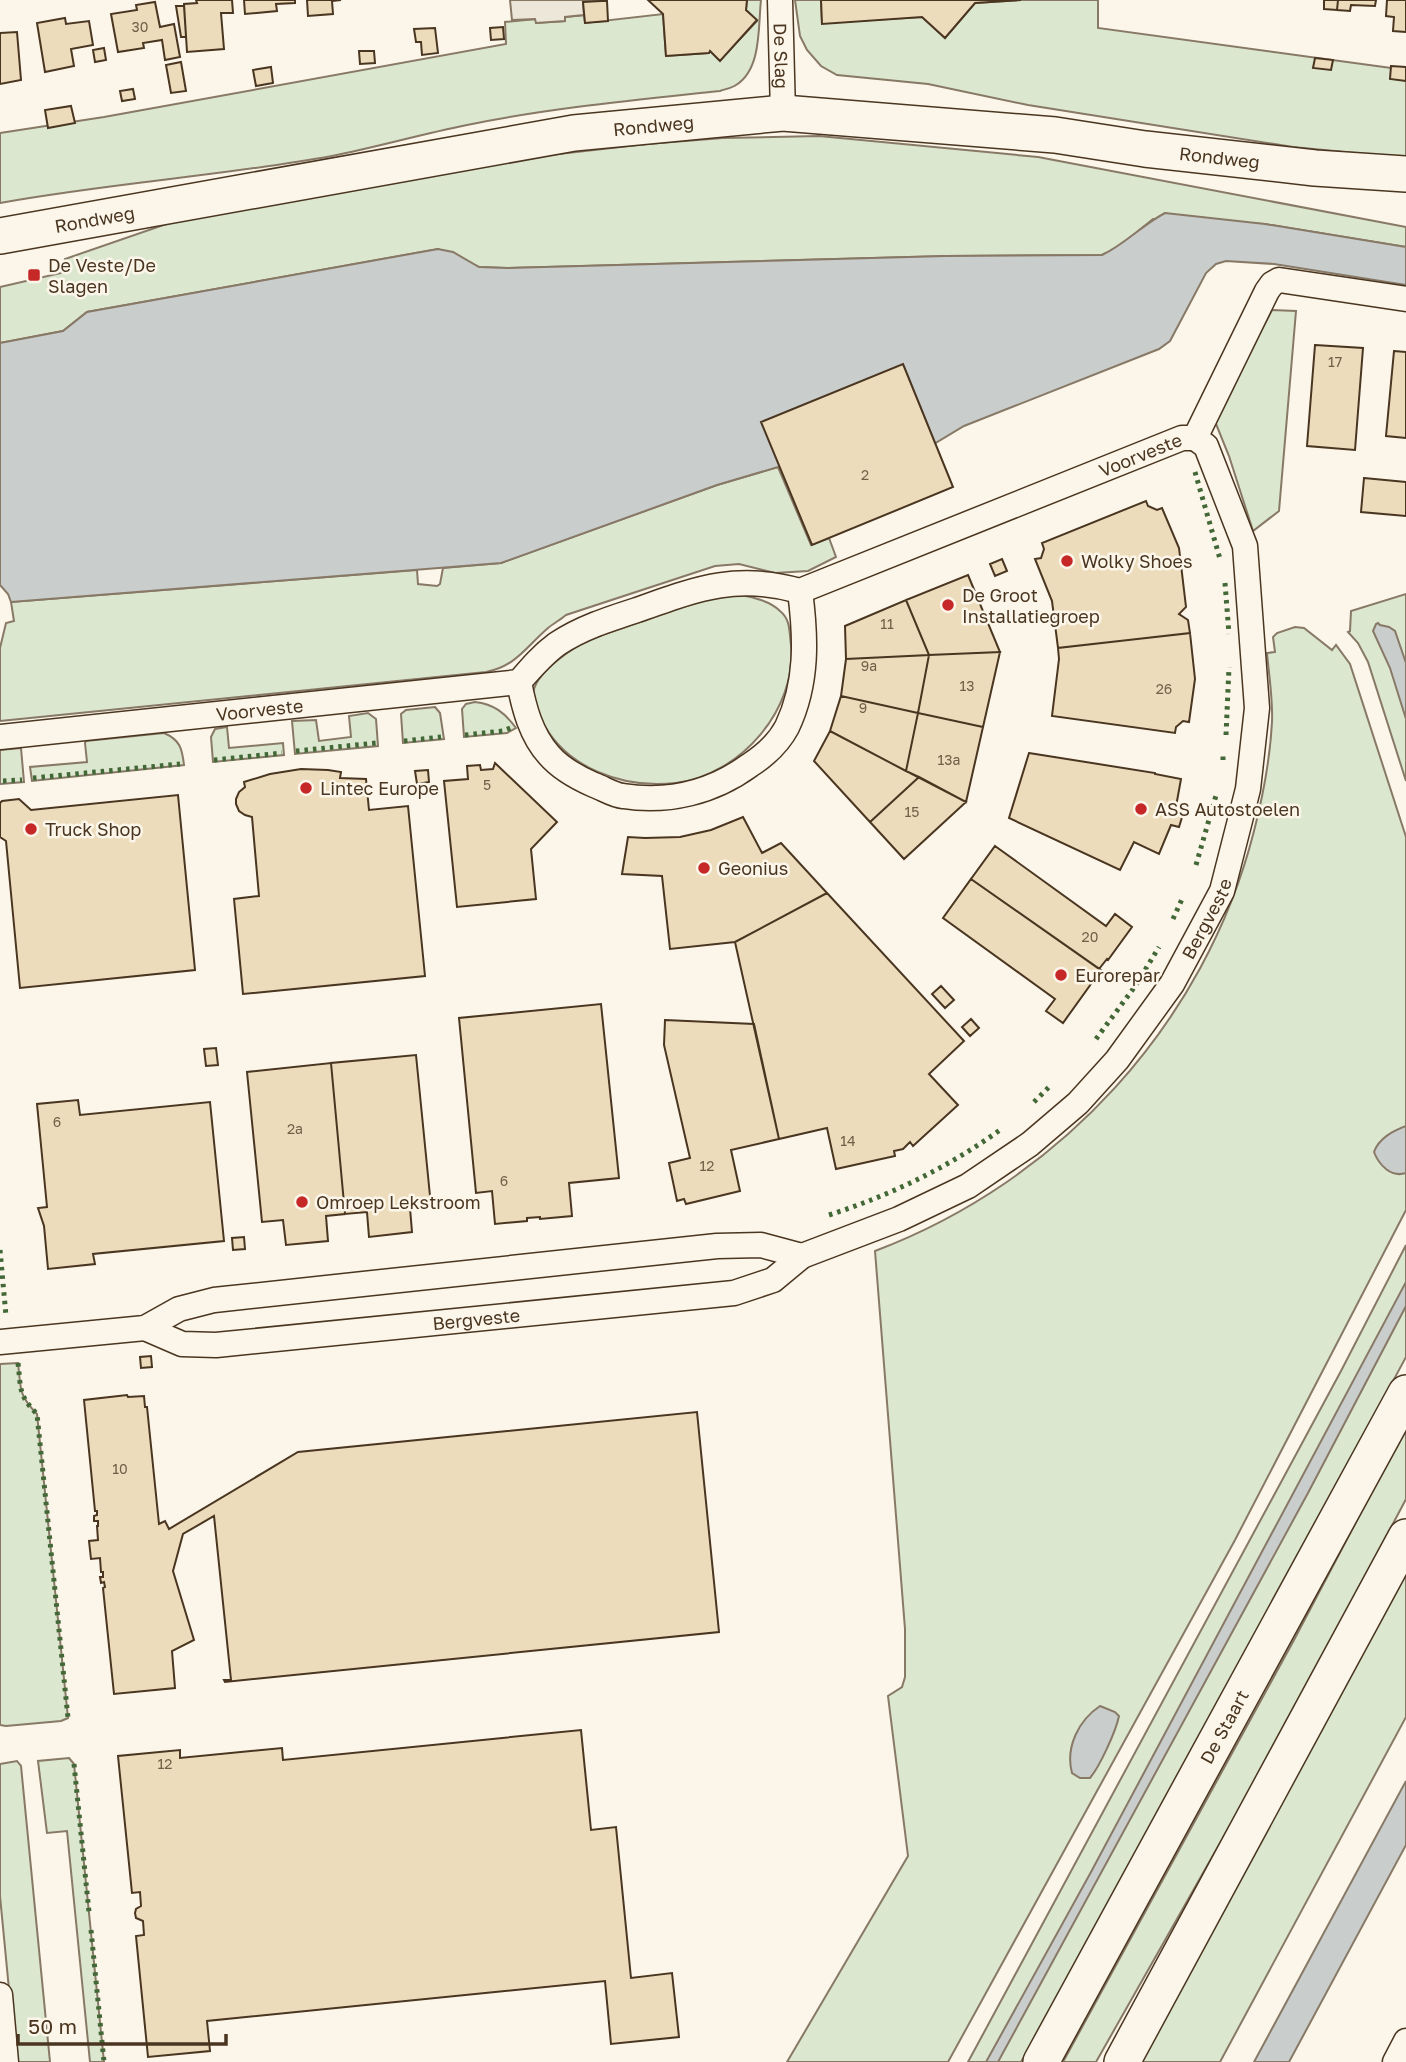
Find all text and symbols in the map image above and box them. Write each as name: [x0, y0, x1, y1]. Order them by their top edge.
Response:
house number: 30: [132, 18, 148, 35]
street label: De Slag: [770, 23, 793, 89]
street label: Rondweg: [612, 111, 695, 140]
street label: Rondweg: [1178, 142, 1261, 173]
street label: Rondweg: [53, 201, 136, 237]
place label: De Veste/De Slagen: [48, 254, 156, 297]
marker: De Veste/De Slagen: [26, 267, 42, 283]
house number: 17: [1328, 353, 1342, 370]
street label: Voorveste: [1095, 428, 1185, 481]
house number: 2: [861, 466, 869, 483]
place label: Wolky Shoes: [1081, 550, 1192, 572]
marker: Wolky Shoes: [1059, 553, 1075, 569]
place label: De Groot Installatiegroep: [962, 584, 1100, 627]
marker: De Groot Installatiegroep: [940, 597, 956, 613]
house number: 11: [880, 615, 894, 632]
house number: 9a: [861, 657, 877, 674]
house number: 13: [960, 677, 974, 694]
house number: 26: [1156, 680, 1172, 697]
street label: Voorveste: [215, 694, 304, 725]
house number: 9: [859, 699, 867, 716]
house number: 13a: [938, 751, 960, 768]
house number: 5: [483, 776, 491, 793]
place label: Lintec Europe: [320, 777, 439, 799]
marker: Lintec Europe: [298, 780, 314, 796]
place label: ASS Autostoelen: [1155, 798, 1300, 820]
marker: ASS Autostoelen: [1133, 801, 1149, 817]
house number: 15: [905, 803, 919, 820]
place label: Truck Shop: [45, 818, 141, 840]
marker: Truck Shop: [23, 821, 39, 837]
place label: Geonius: [718, 857, 788, 879]
marker: Geonius: [696, 860, 712, 876]
street label: Bergveste: [1177, 876, 1236, 963]
house number: 20: [1082, 928, 1098, 945]
place label: Eurorepar: [1075, 964, 1160, 986]
marker: Eurorepar: [1053, 967, 1069, 983]
house number: 6: [53, 1113, 61, 1130]
house number: 2a: [287, 1120, 303, 1137]
house number: 14: [840, 1132, 856, 1149]
house number: 12: [700, 1157, 714, 1174]
house number: 6: [500, 1172, 508, 1189]
place label: Omroep Lekstroom: [316, 1191, 481, 1213]
marker: Omroep Lekstroom: [294, 1194, 310, 1210]
street label: Bergveste: [432, 1304, 521, 1334]
house number: 10: [112, 1460, 128, 1477]
street label: De Staart: [1195, 1686, 1253, 1767]
house number: 12: [158, 1755, 172, 1772]
scale bar: [18, 2002, 226, 2046]
text: 50 m: [28, 2013, 77, 2039]

